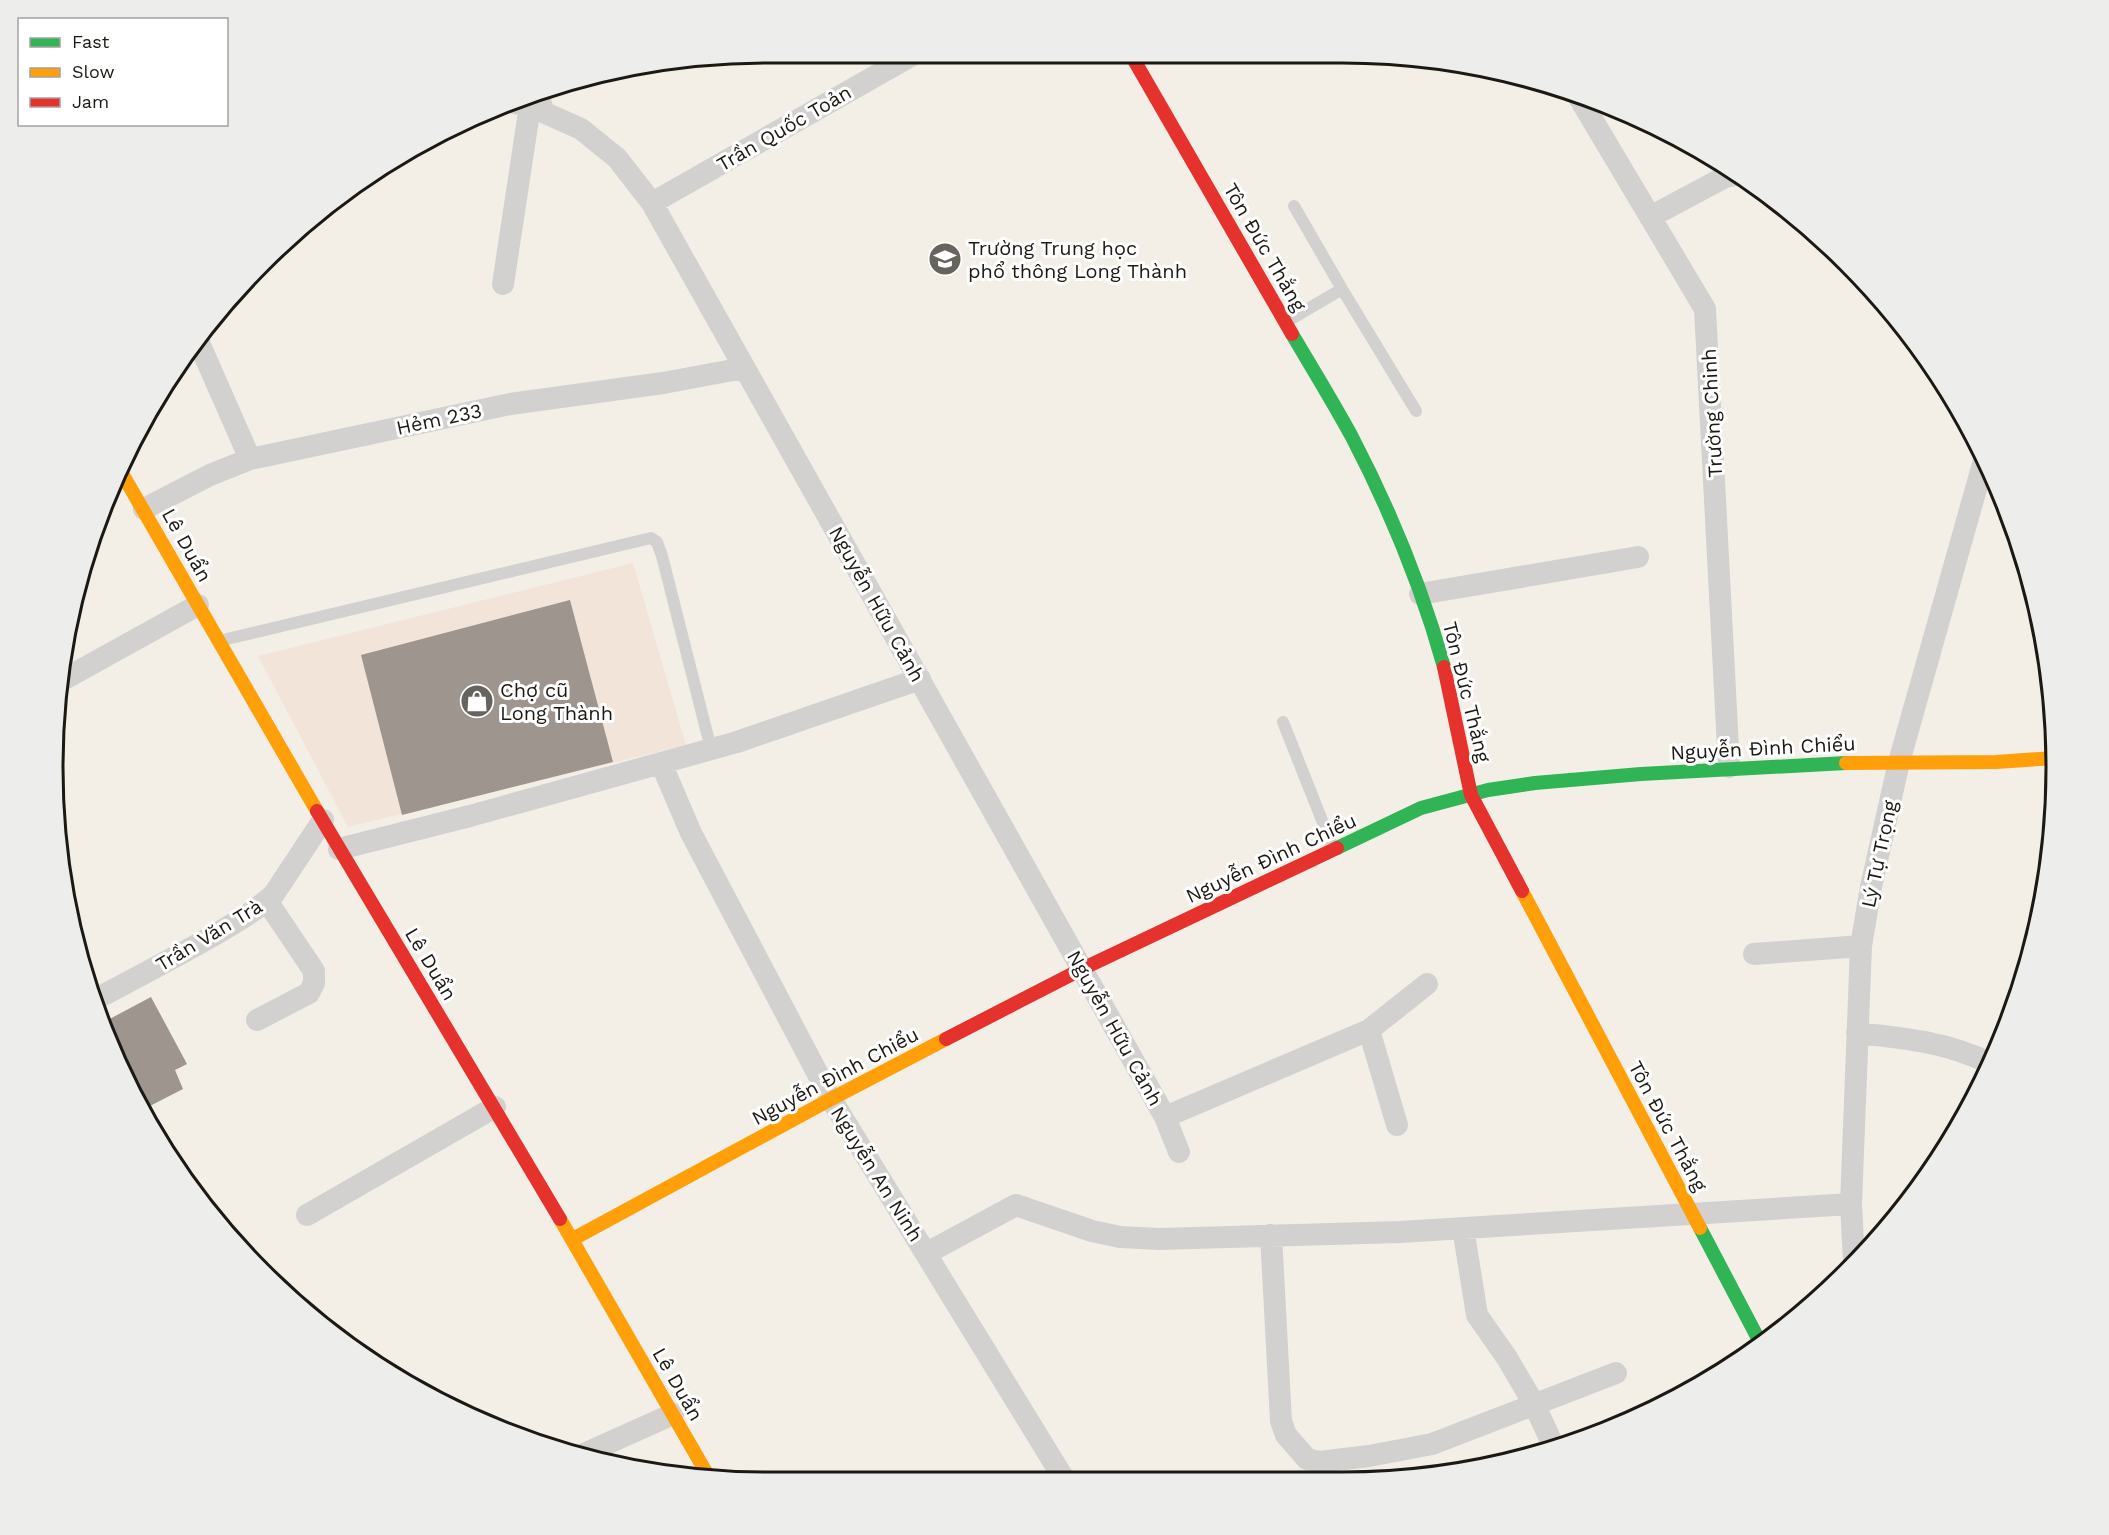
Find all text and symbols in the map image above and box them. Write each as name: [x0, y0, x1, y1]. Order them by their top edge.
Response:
legend: [18, 18, 228, 126]
text: Fast: [72, 31, 110, 52]
text: Slow: [72, 61, 115, 82]
street label: Trần Quốc Toản: [712, 80, 856, 176]
text: Jam: [72, 91, 109, 112]
street label: Tôn Đức Thắng: [1219, 179, 1312, 316]
place label: Trường Trung học phổ thông Long Thành: [968, 236, 1187, 283]
school or university icon: Trường Trung học phổ thông Long Thành: [927, 241, 963, 277]
street label: Trường Chinh: [1697, 348, 1727, 478]
street label: Hẻm 233: [394, 398, 484, 440]
street label: Lê Duẩn: [157, 504, 217, 586]
street label: Nguyễn Hữu Cảnh: [824, 522, 930, 686]
street label: Tôn Đức Thắng: [1438, 619, 1496, 765]
place label: Chợ cũ Long Thành: [500, 678, 613, 725]
shop icon: Chợ cũ Long Thành: [459, 683, 495, 719]
street label: Nguyễn Đình Chiểu: [1670, 731, 1856, 765]
street label: Lý Tự Trọng: [1856, 798, 1902, 910]
street label: Nguyễn Đình Chiểu: [1182, 808, 1360, 908]
street label: Trần Văn Trà: [151, 894, 267, 976]
street label: Lê Duẩn: [400, 923, 462, 1005]
street label: Nguyễn Hữu Cảnh: [1062, 946, 1168, 1110]
street label: Nguyễn Đình Chiểu: [748, 1022, 922, 1130]
street label: Tôn Đức Thắng: [1624, 1057, 1713, 1196]
street label: Nguyễn An Ninh: [826, 1102, 928, 1246]
street label: Lê Duẩn: [647, 1343, 709, 1425]

